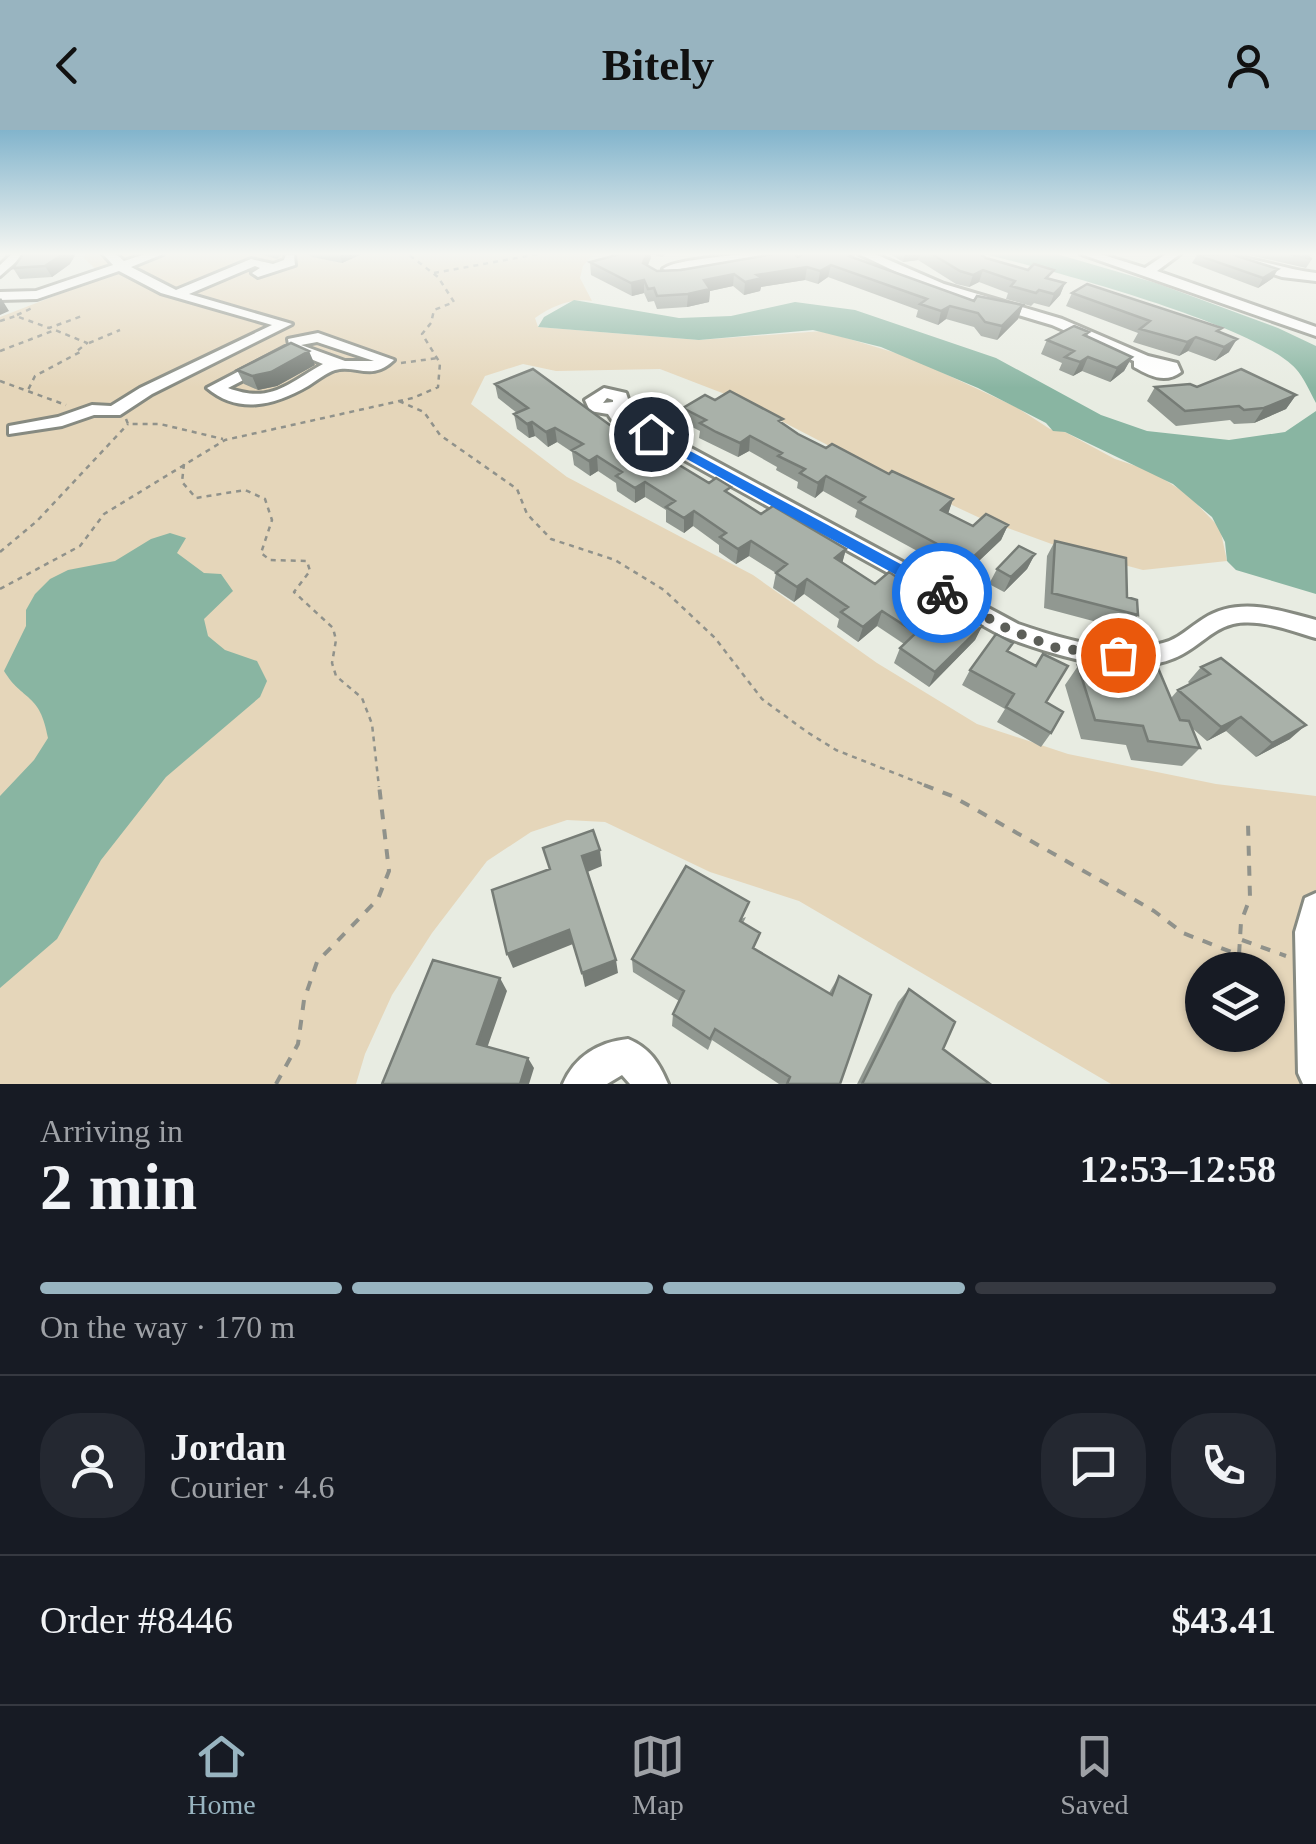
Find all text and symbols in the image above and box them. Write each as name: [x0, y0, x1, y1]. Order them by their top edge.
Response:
icon: back: [40, 38, 95, 93]
icon: person: [1221, 38, 1276, 93]
text: Bitely: [602, 40, 714, 90]
pin: [609, 392, 694, 477]
icon: home: [624, 407, 679, 462]
courier: [892, 543, 992, 643]
icon: bike: [915, 566, 970, 621]
pin: [1076, 613, 1161, 698]
icon: bag: [1091, 628, 1146, 683]
map controls: [1185, 952, 1285, 1052]
button: layers: [1185, 952, 1285, 1052]
text: Arriving in: [40, 1113, 183, 1149]
text: 12:53–12:58: [1080, 1148, 1276, 1190]
text: 2 min: [40, 1151, 197, 1223]
text: On the way · 170 m: [40, 1309, 295, 1345]
button: person: [40, 1413, 145, 1518]
button: chat: [1041, 1413, 1146, 1518]
button: phone: [1171, 1413, 1276, 1518]
text: Jordan: [170, 1426, 286, 1468]
text: Courier · 4.6: [170, 1469, 334, 1505]
text: Order #8446: [40, 1599, 233, 1641]
text: $43.41: [1172, 1599, 1276, 1641]
tab: Home: [187, 1729, 256, 1821]
tab: Map: [630, 1729, 685, 1821]
tab: Saved: [1060, 1729, 1129, 1821]

